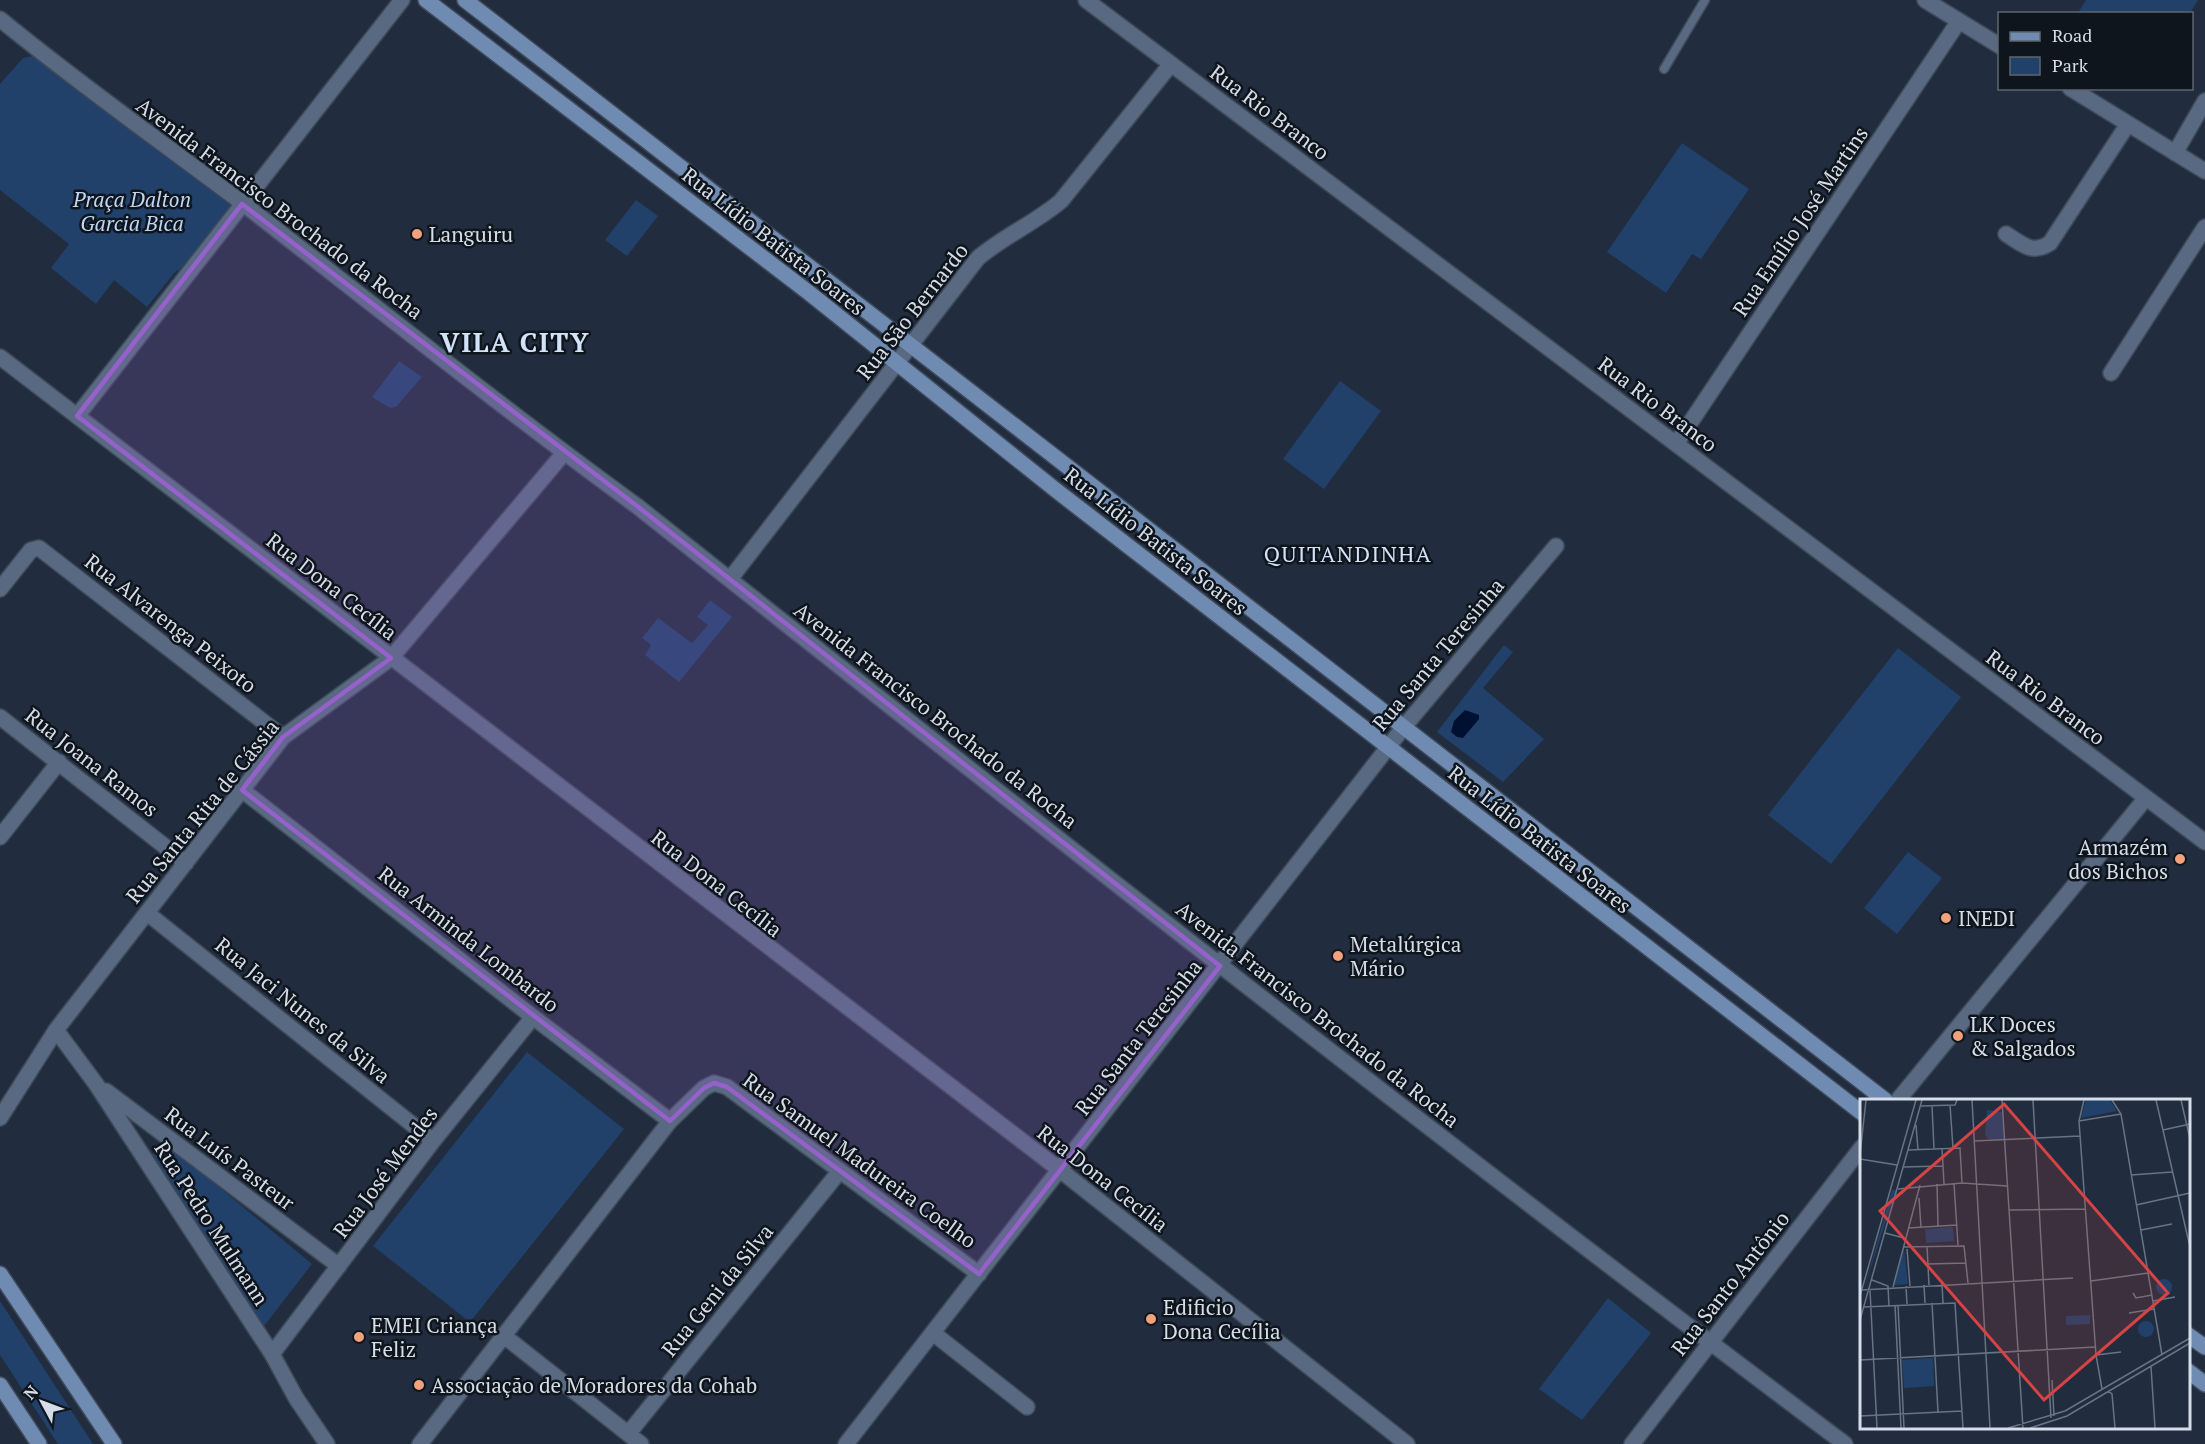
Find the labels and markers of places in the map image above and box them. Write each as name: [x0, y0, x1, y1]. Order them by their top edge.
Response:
place label: Languiru: [429, 220, 513, 248]
marker: Languiru: [410, 227, 424, 241]
place label: Armazém dos Bichos: [2068, 833, 2168, 885]
marker: Armazém dos Bichos: [2173, 852, 2187, 866]
place label: INEDI: [1958, 904, 2015, 932]
marker: INEDI: [1939, 911, 1953, 925]
place label: Metalúrgica Mário: [1350, 930, 1462, 982]
marker: Metalúrgica Mário: [1331, 949, 1345, 963]
place label: LK Doces & Salgados: [1970, 1010, 2076, 1062]
marker: LK Doces & Salgados: [1951, 1029, 1965, 1043]
place label: Edificio Dona Cecília: [1163, 1293, 1281, 1345]
place label: EMEI Criança Feliz: [371, 1311, 498, 1363]
marker: Edificio Dona Cecília: [1144, 1312, 1158, 1326]
marker: EMEI Criança Feliz: [352, 1330, 366, 1344]
place label: Associação de Moradores da Cohab: [431, 1371, 757, 1399]
marker: Associação de Moradores da Cohab: [412, 1378, 426, 1392]

